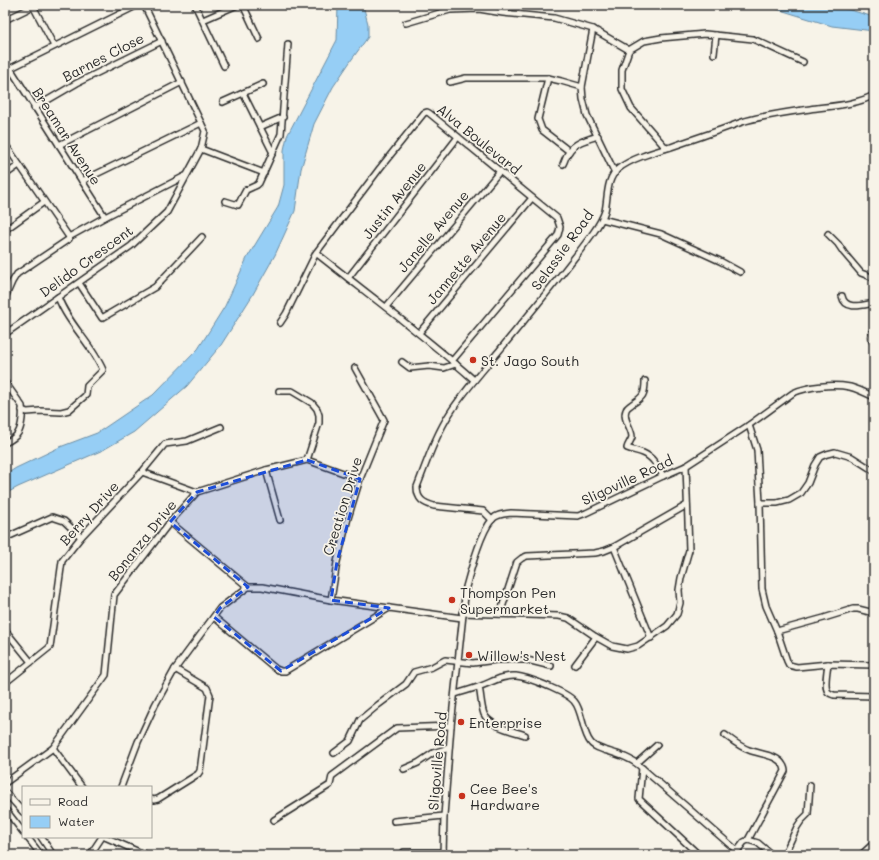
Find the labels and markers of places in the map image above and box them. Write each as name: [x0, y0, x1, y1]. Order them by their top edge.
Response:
place label: St. Jago South: [481, 351, 579, 370]
marker: St. Jago South: [468, 355, 478, 365]
place label: Thompson Pen Supermarket: [460, 583, 556, 618]
marker: Thompson Pen Supermarket: [447, 595, 457, 605]
place label: Willow's Nest: [477, 646, 566, 665]
marker: Willow's Nest: [464, 650, 474, 660]
place label: Enterprise: [469, 713, 542, 732]
marker: Enterprise: [456, 717, 466, 727]
place label: Cee Bee's Hardware: [470, 779, 540, 814]
marker: Cee Bee's Hardware: [457, 791, 467, 801]

